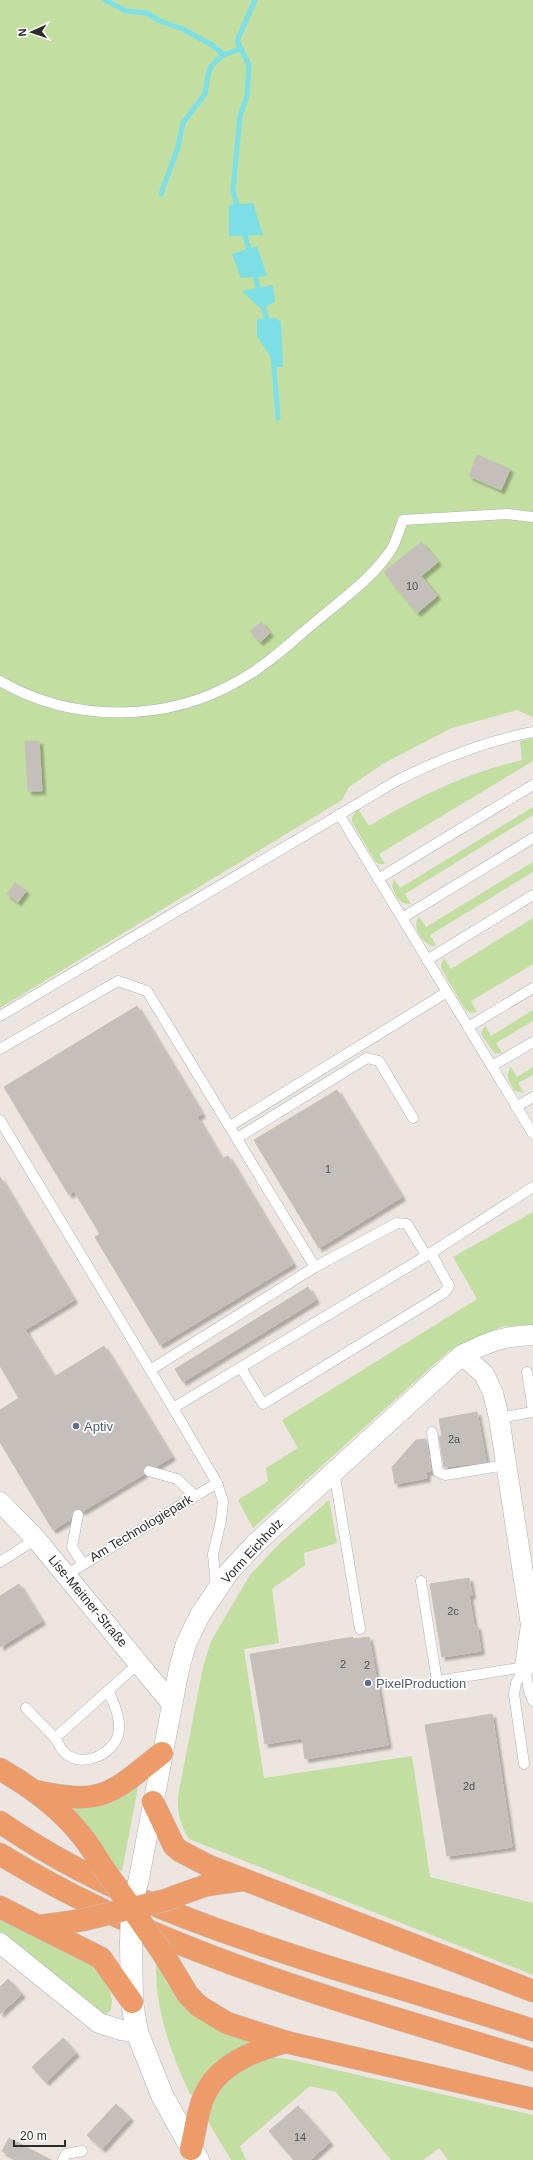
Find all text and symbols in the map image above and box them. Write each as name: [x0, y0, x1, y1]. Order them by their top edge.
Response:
north arrow: [12, 12, 52, 52]
text: N: [16, 28, 28, 37]
house number: 10: [406, 580, 418, 592]
house number: 1: [325, 1163, 331, 1175]
place label: Aptiv: [84, 1419, 113, 1434]
marker: Aptiv: [71, 1421, 81, 1431]
house number: 2a: [448, 1433, 461, 1445]
street label: Am Technologiepark: [87, 1491, 196, 1565]
street label: Vorm Eichholz: [218, 1515, 286, 1587]
street label: Lise-Meitner-Straße: [45, 1552, 131, 1650]
house number: 2c: [447, 1605, 459, 1617]
house number: 2: [340, 1658, 346, 1670]
house number: 2: [364, 1659, 370, 1671]
place label: PixelProduction: [376, 1676, 466, 1691]
marker: PixelProduction: [363, 1678, 373, 1688]
house number: 2d: [463, 1780, 475, 1792]
scale bar: [14, 2122, 65, 2148]
text: 20 m: [20, 2129, 47, 2143]
house number: 14: [294, 2131, 306, 2143]

